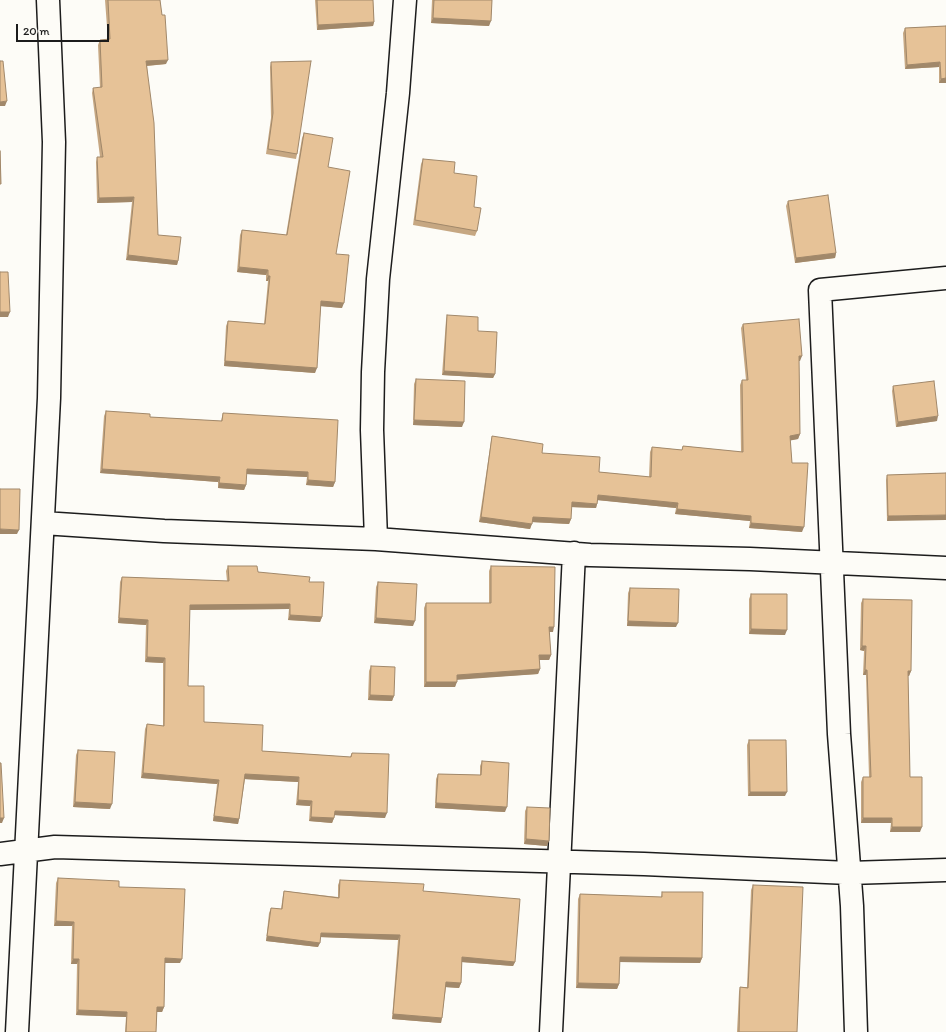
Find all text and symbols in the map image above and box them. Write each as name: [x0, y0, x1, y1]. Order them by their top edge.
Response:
scale bar: [18, 16, 111, 42]
text: 20 m: [23, 24, 50, 38]

